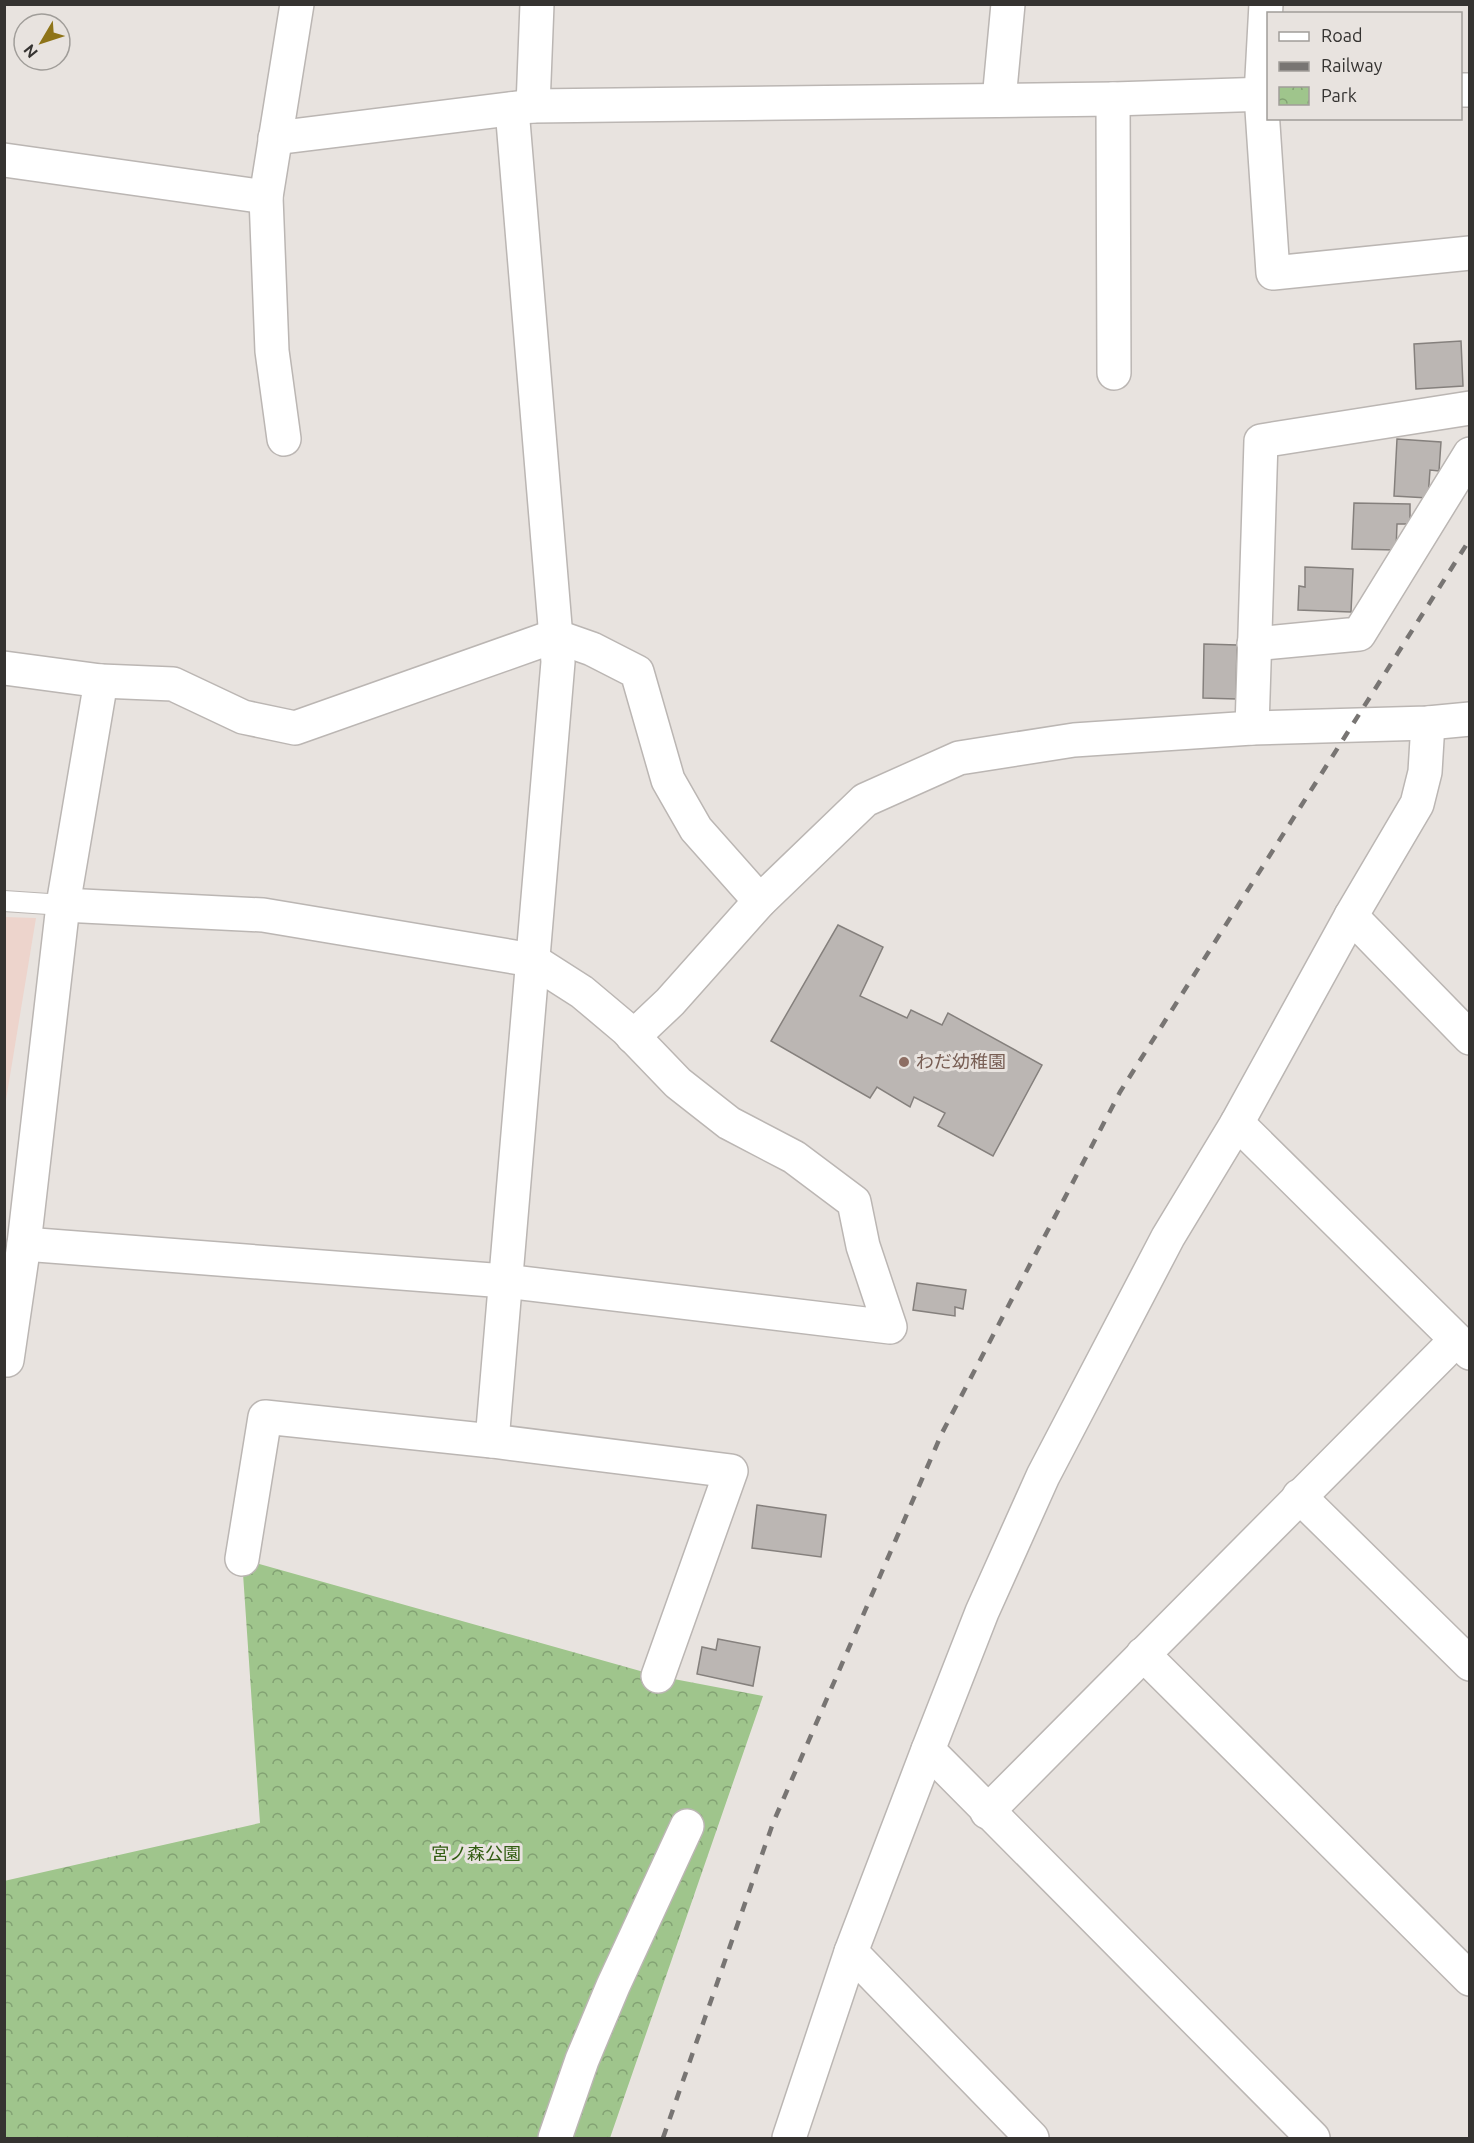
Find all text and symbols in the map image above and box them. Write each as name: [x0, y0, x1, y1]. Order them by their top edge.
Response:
north arrow: [12, 12, 72, 72]
legend: [1267, 12, 1462, 120]
text: Road: [1321, 25, 1363, 45]
text: N: [20, 41, 41, 62]
text: Railway: [1321, 55, 1383, 75]
text: Park: [1321, 85, 1357, 105]
place label: わだ幼稚園: [916, 1051, 1006, 1071]
marker: わだ幼稚園: [897, 1055, 911, 1069]
park label: 宮ノ森公園: [431, 1843, 521, 1863]

